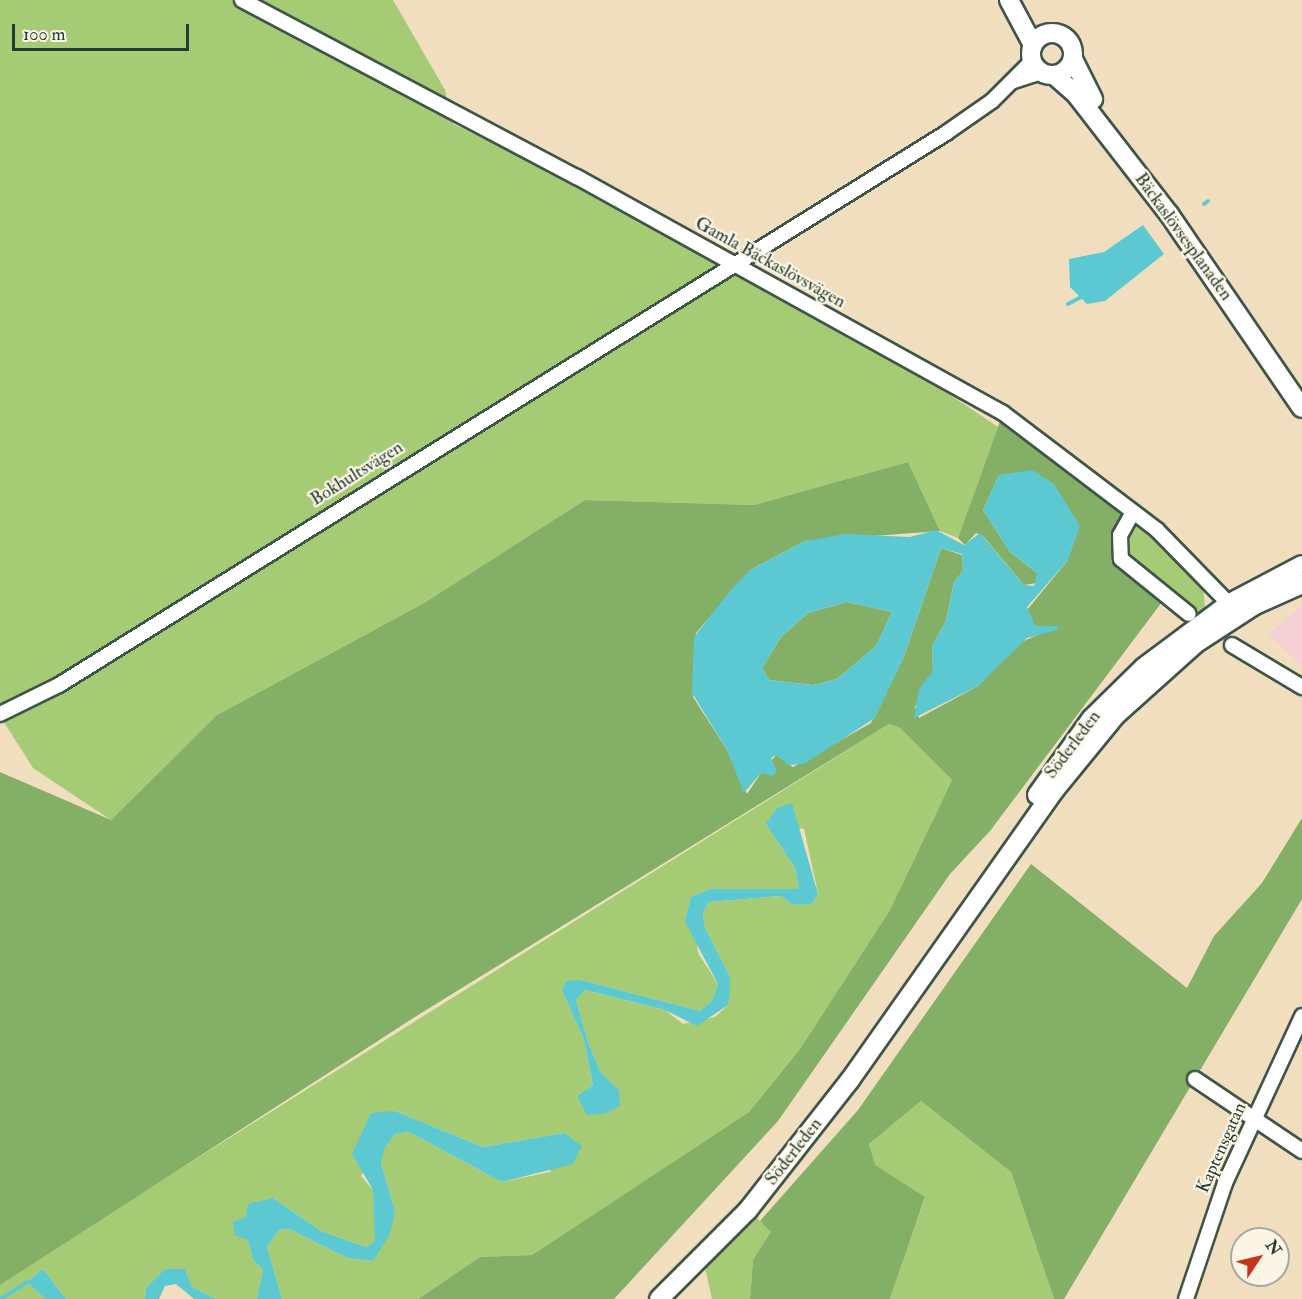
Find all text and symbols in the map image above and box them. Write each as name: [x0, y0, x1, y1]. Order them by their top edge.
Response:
scale bar: [15, 12, 192, 50]
text: 100 m: [23, 23, 66, 46]
street label: Bäckaslövsesplanaden: [1129, 169, 1237, 305]
street label: Gamla Bäckaslövsvägen: [691, 213, 849, 313]
street label: Bokhultsvägen: [307, 437, 407, 511]
street label: Söderleden: [1040, 707, 1106, 783]
street label: Kaptensgatan: [1192, 1099, 1252, 1197]
street label: Söderleden: [761, 1114, 827, 1190]
north arrow: [1230, 1227, 1290, 1287]
text: N: [1261, 1236, 1285, 1259]

